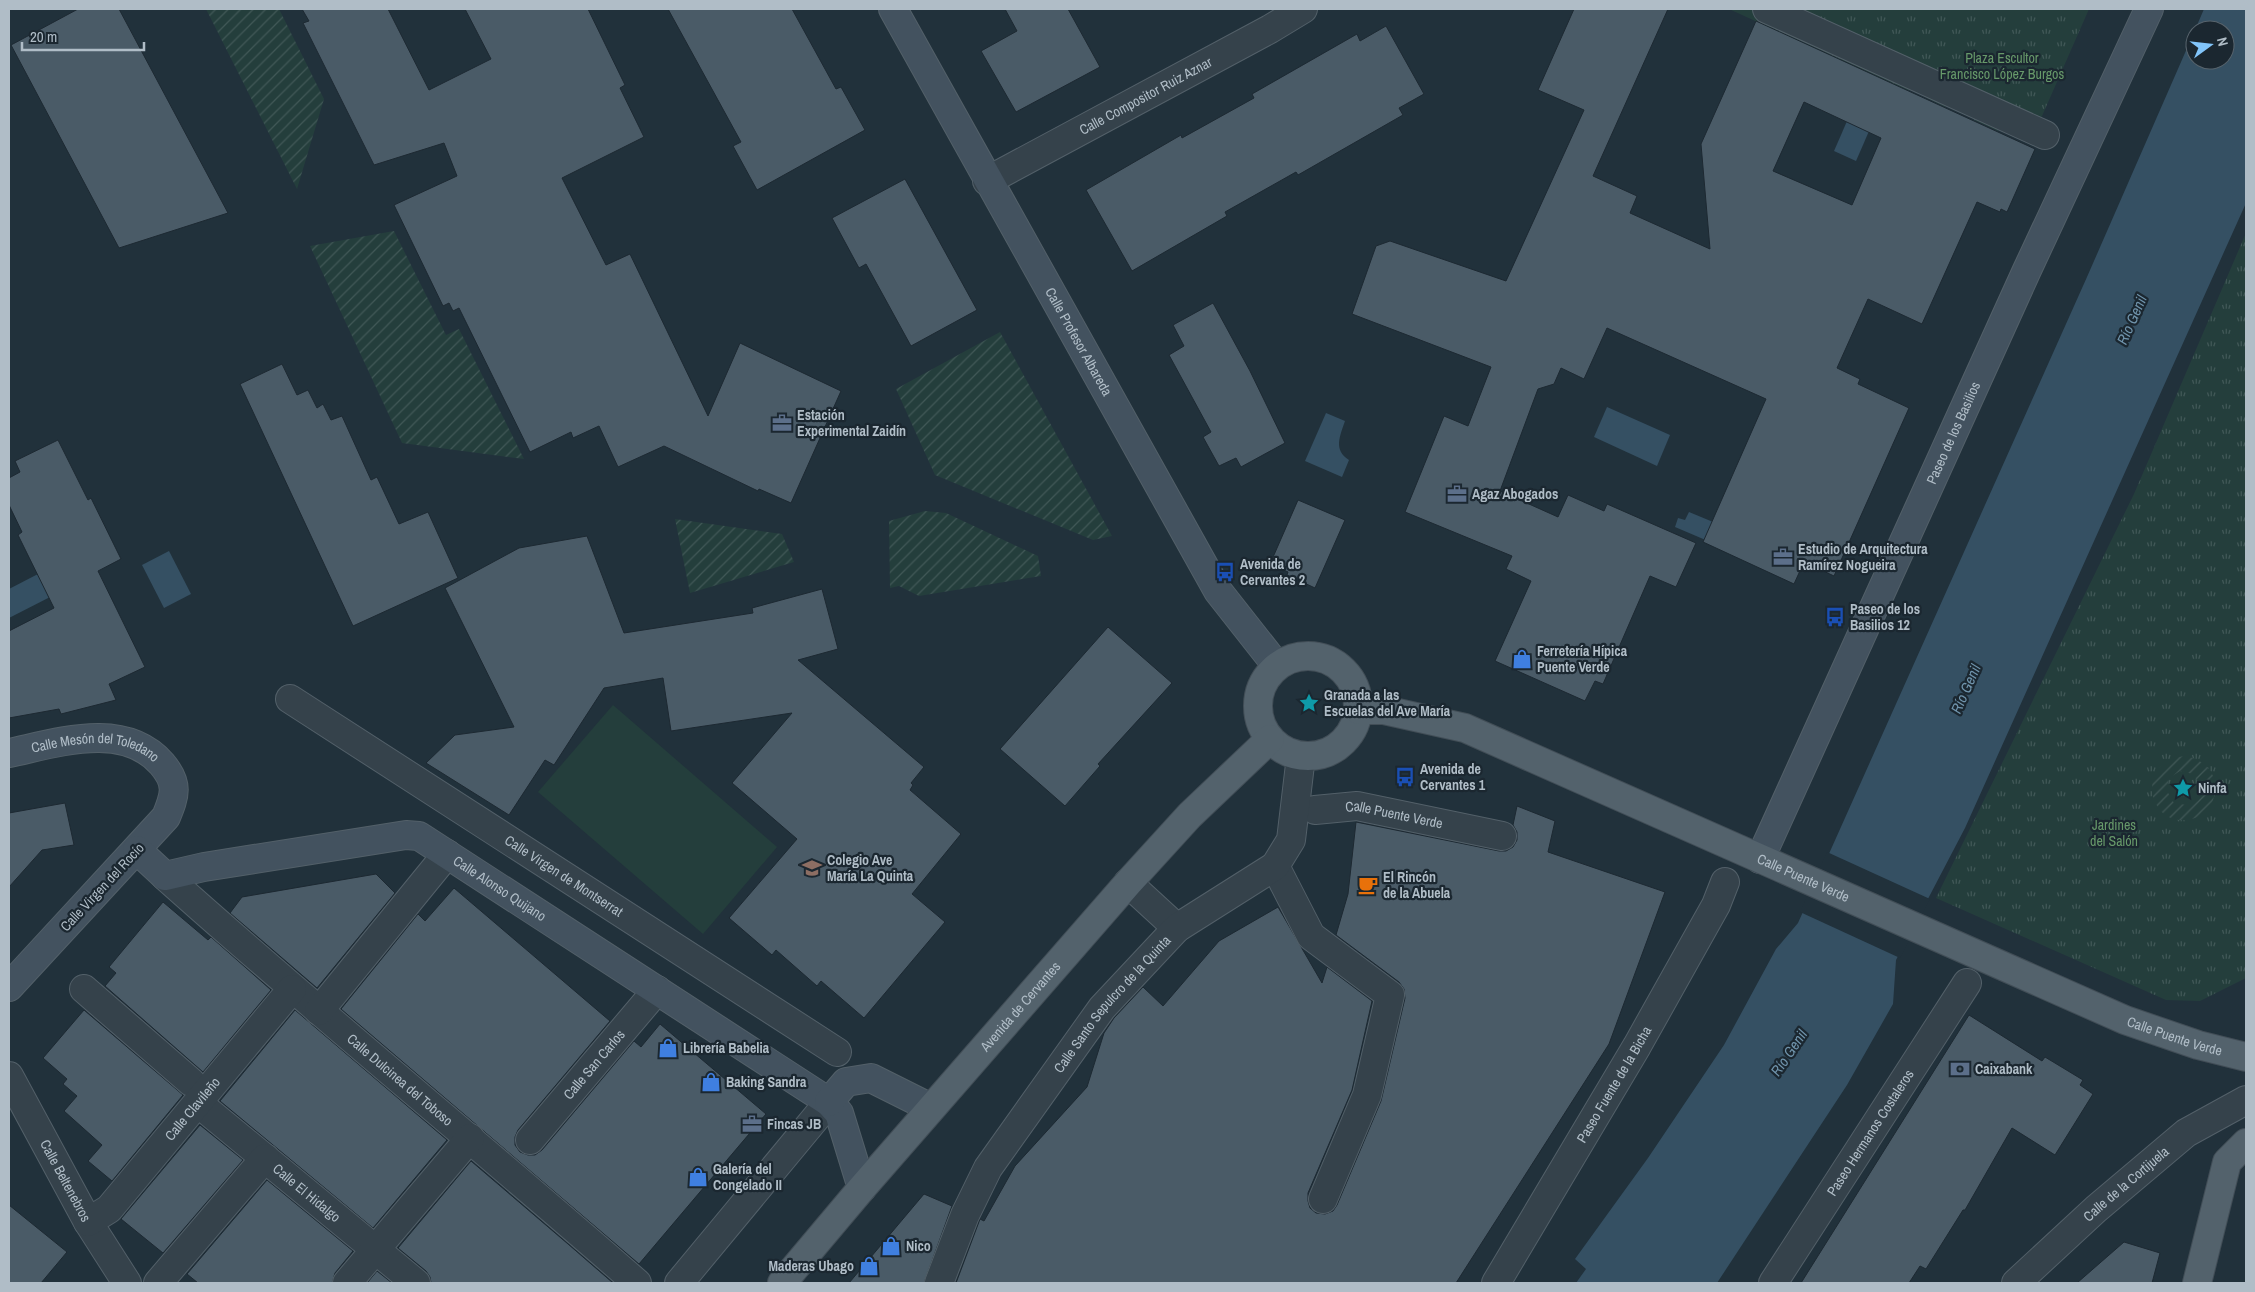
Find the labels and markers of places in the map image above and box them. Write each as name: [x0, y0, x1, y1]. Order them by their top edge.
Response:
place label: Estación Experimental Zaidín: [797, 406, 906, 440]
office icon: Estación Experimental Zaidín: [771, 412, 793, 434]
office icon: Agaz Abogados: [1446, 483, 1468, 505]
place label: Agaz Abogados: [1472, 485, 1558, 503]
place label: Estudio de Arquitectura Ramírez Nogueira: [1798, 540, 1928, 574]
office icon: Estudio de Arquitectura Ramírez Nogueira: [1772, 546, 1794, 568]
place label: Avenida de Cervantes 2: [1240, 555, 1305, 589]
bus stop icon: Avenida de Cervantes 2: [1214, 561, 1236, 583]
place label: Paseo de los Basilios 12: [1850, 600, 1920, 634]
bus stop icon: Paseo de los Basilios 12: [1824, 606, 1846, 628]
place label: Ferretería Hípica Puente Verde: [1537, 642, 1628, 676]
shop icon: Ferretería Hípica Puente Verde: [1511, 648, 1533, 670]
place label: Granada a las Escuelas del Ave María: [1324, 686, 1451, 720]
place icon: Granada a las Escuelas del Ave María: [1298, 692, 1320, 714]
place label: Avenida de Cervantes 1: [1420, 760, 1486, 794]
bus stop icon: Avenida de Cervantes 1: [1394, 766, 1416, 788]
place icon: Ninfa: [2172, 777, 2194, 799]
place label: Ninfa: [2198, 779, 2227, 797]
place label: Colegio Ave María La Quinta: [827, 851, 914, 885]
school or university icon: Colegio Ave María La Quinta: [801, 857, 823, 879]
place label: El Rincón de la Abuela: [1383, 868, 1451, 902]
cafe icon: El Rincón de la Abuela: [1357, 874, 1379, 896]
shop icon: Librería Babelia: [657, 1037, 679, 1059]
place label: Librería Babelia: [683, 1039, 770, 1057]
bank icon: Caixabank: [1949, 1058, 1971, 1080]
place label: Caixabank: [1975, 1060, 2033, 1078]
shop icon: Baking Sandra: [700, 1071, 722, 1093]
place label: Baking Sandra: [726, 1073, 807, 1091]
office icon: Fincas JB: [741, 1113, 763, 1135]
place label: Fincas JB: [767, 1115, 821, 1133]
place label: Galería del Congelado II: [713, 1160, 782, 1194]
shop icon: Galería del Congelado II: [687, 1166, 709, 1188]
shop icon: Nico: [880, 1235, 902, 1257]
place label: Nico: [906, 1237, 931, 1255]
shop icon: Maderas Ubago: [858, 1255, 880, 1277]
place label: Maderas Ubago: [769, 1257, 854, 1275]

